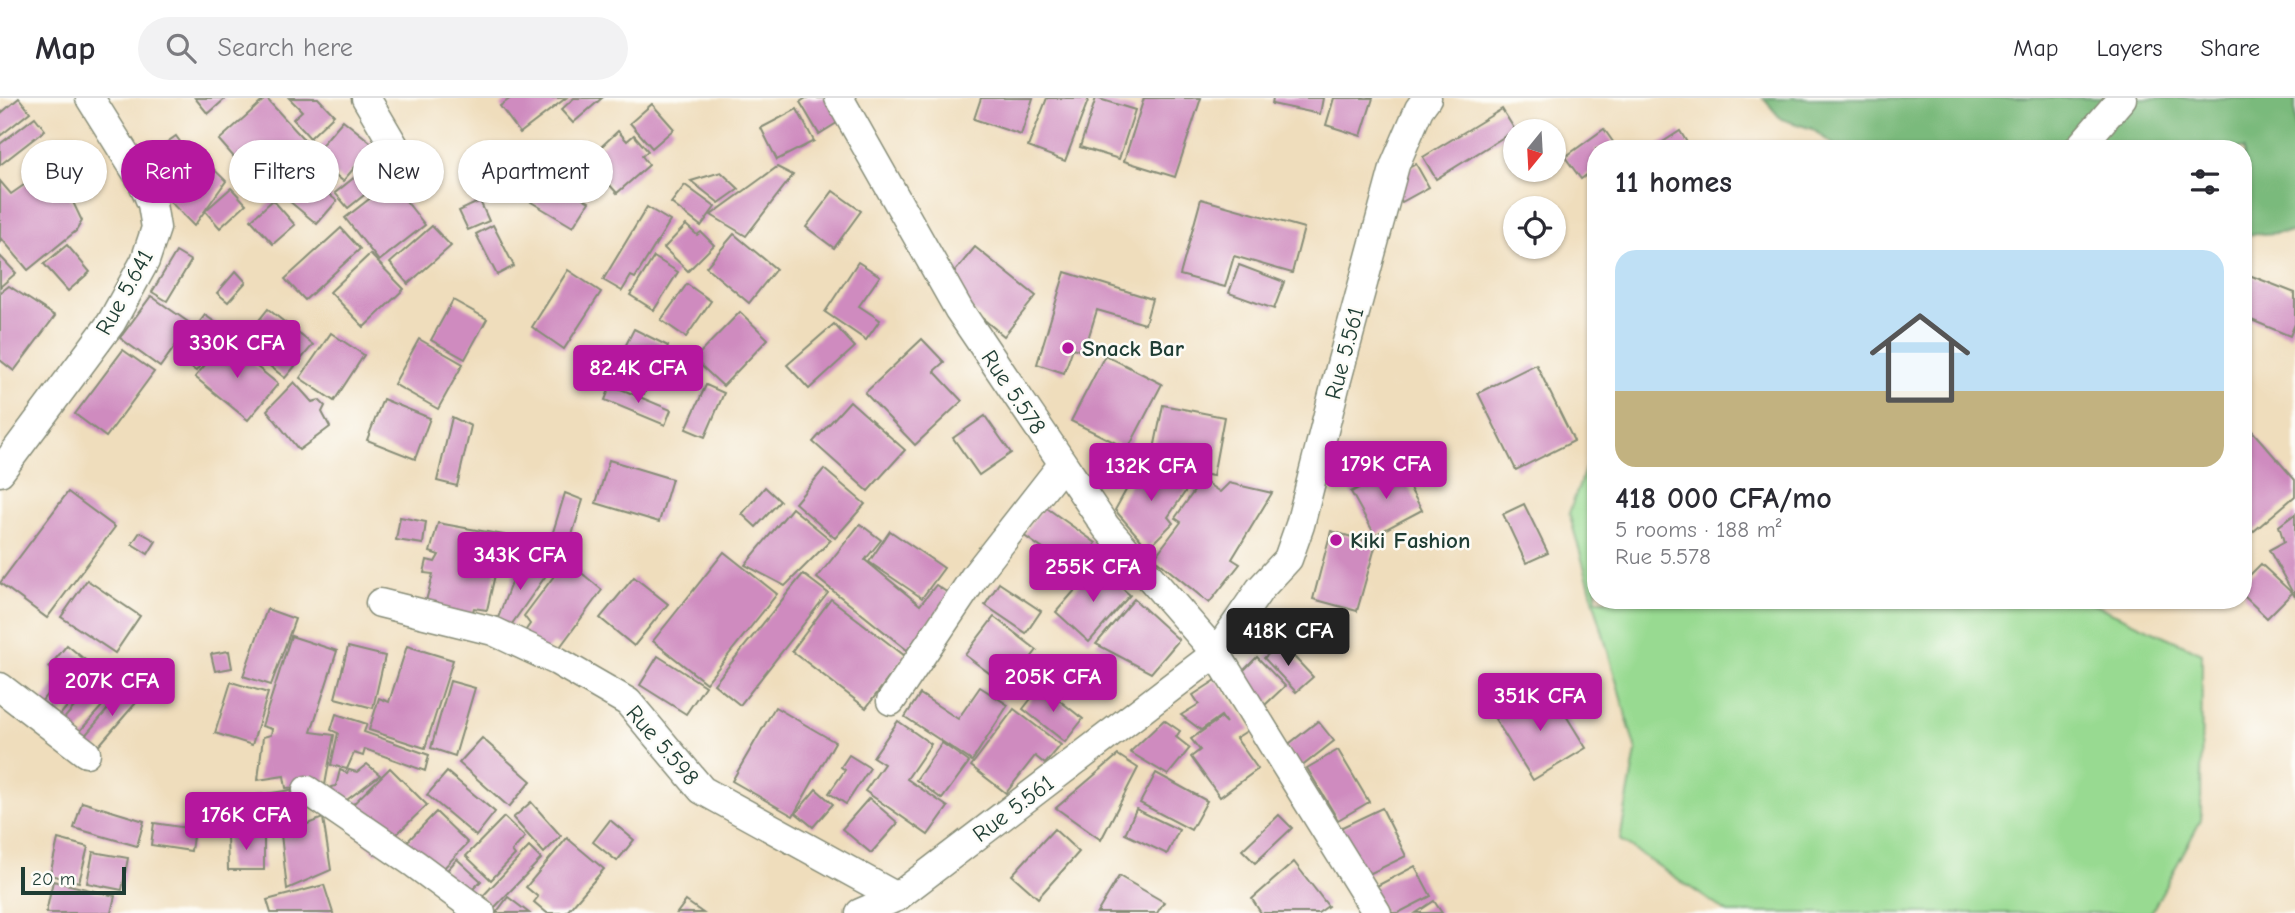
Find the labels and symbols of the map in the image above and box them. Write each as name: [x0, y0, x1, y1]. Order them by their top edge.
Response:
north arrow: [1503, 119, 1566, 182]
street label: Rue 5.641: [90, 245, 159, 340]
street label: Rue 5.561: [1319, 304, 1370, 402]
pin: 330K CFA: [165, 320, 309, 380]
place label: Snack Bar: [1082, 335, 1185, 362]
marker: Snack Bar: [1060, 340, 1076, 356]
pin: 82.4K CFA: [558, 345, 718, 405]
street label: Rue 5.578: [976, 345, 1052, 440]
pin: 179K CFA: [1314, 442, 1458, 501]
pin: 132K CFA: [1079, 444, 1223, 503]
place label: Kiki Fashion: [1350, 527, 1470, 554]
pin: 343K CFA: [448, 532, 592, 592]
marker: Kiki Fashion: [1328, 532, 1344, 548]
pin: 255K CFA: [1021, 545, 1165, 604]
pin: 418K CFA: [1216, 608, 1360, 668]
pin: 205K CFA: [981, 654, 1125, 714]
pin: 207K CFA: [40, 658, 184, 718]
pin: 351K CFA: [1468, 674, 1612, 733]
street label: Rue 5.598: [621, 700, 705, 791]
street label: Rue 5.561: [967, 769, 1059, 848]
pin: 176K CFA: [174, 792, 318, 852]
scale bar: [21, 864, 126, 896]

